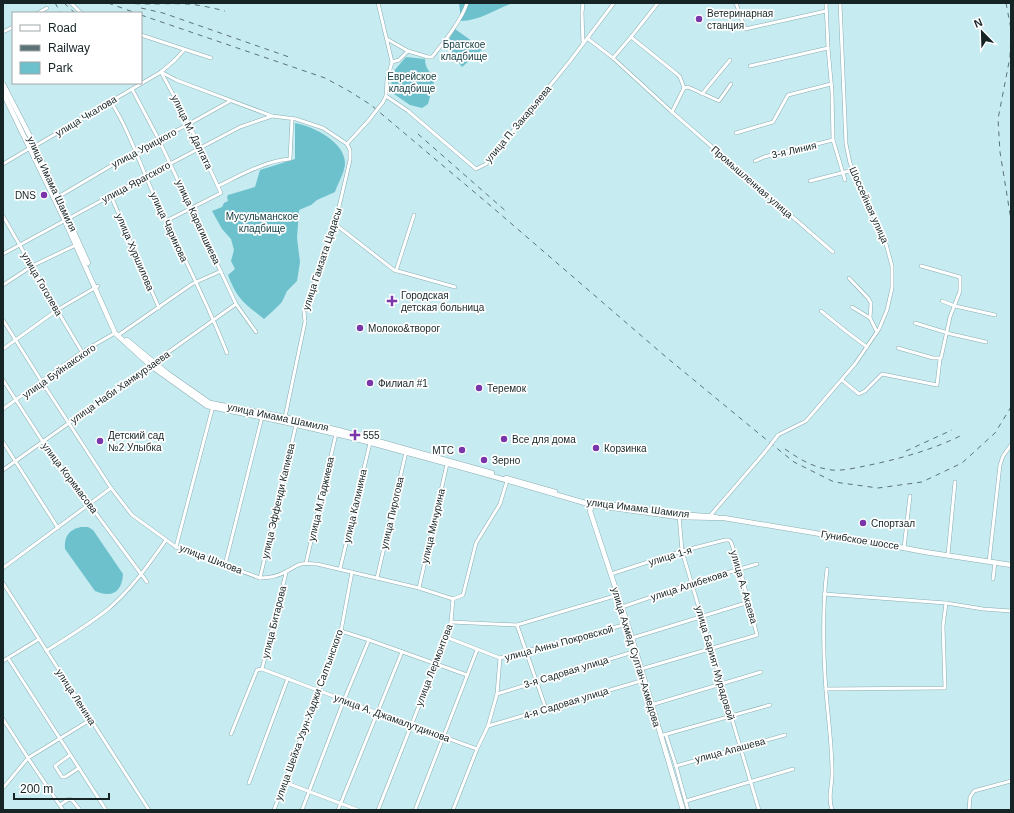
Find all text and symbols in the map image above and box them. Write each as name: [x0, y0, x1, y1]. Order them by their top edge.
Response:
place label: Ветеринарная станция: [707, 8, 773, 31]
legend: [12, 12, 142, 84]
north arrow: [962, 12, 1002, 52]
marker: Ветеринарная станция: [694, 14, 704, 24]
text: N: [972, 16, 984, 30]
text: Road: [48, 21, 77, 35]
park label: Братское кладбище: [441, 39, 488, 62]
text: Railway: [48, 41, 90, 55]
text: Park: [48, 61, 74, 75]
park label: Еврейское кладбище: [387, 71, 437, 94]
street label: улица П. Закарьяева: [483, 83, 554, 165]
street label: улица Чкалова: [53, 93, 119, 139]
street label: улица М. Далгата: [169, 93, 215, 171]
street label: улица Урицкого: [110, 126, 179, 170]
street label: улица Имама Шамиля: [25, 135, 79, 233]
street label: 3-я Линия: [770, 139, 818, 161]
street label: Промышленная улица: [709, 144, 795, 221]
street label: улица Ярагского: [100, 159, 173, 205]
street label: Шоссейная улица: [847, 165, 891, 245]
street label: улица Карагишиева: [174, 178, 223, 266]
place label: DNS: [15, 190, 36, 201]
marker: DNS: [39, 190, 49, 200]
street label: улица Чаринова: [148, 190, 190, 264]
street label: улица Гамзата Цадасы: [300, 206, 344, 312]
park label: Мусульманское кладбище: [226, 211, 299, 234]
street label: улица Хуршилова: [114, 212, 156, 293]
street label: улица Гоголева: [19, 250, 65, 318]
place label: Городская детская больница: [401, 290, 485, 313]
marker: Городская детская больница: [386, 295, 398, 307]
marker: Молоко&творог: [355, 323, 365, 333]
place label: Молоко&творог: [368, 323, 440, 334]
street label: улица Буйнакского: [20, 341, 98, 400]
street label: улица Наби Ханмурзаева: [68, 348, 172, 426]
marker: Филиал #1: [365, 378, 375, 388]
place label: Филиал #1: [378, 378, 428, 389]
marker: Теремок: [474, 383, 484, 393]
place label: Теремок: [487, 383, 527, 394]
street label: улица Имама Шамиля: [226, 401, 330, 433]
place label: Детский сад №2 Улыбка: [108, 430, 164, 453]
marker: 555: [350, 430, 360, 440]
place label: 555: [363, 430, 380, 441]
marker: Все для дома: [499, 434, 509, 444]
place label: Все для дома: [512, 434, 576, 445]
marker: Детский сад №2 Улыбка: [95, 436, 105, 446]
street label: улица Коркмасова: [40, 441, 100, 516]
street label: улица Эффенди Капиева: [259, 442, 297, 560]
marker: Корзинка: [591, 443, 601, 453]
place label: Корзинка: [604, 443, 647, 454]
place label: МТС: [432, 445, 454, 456]
marker: МТС: [457, 445, 467, 455]
street label: улица М.Гаджиева: [306, 455, 336, 542]
marker: Зерно: [479, 455, 489, 465]
place label: Зерно: [492, 455, 521, 466]
street label: улица Калинина: [341, 468, 369, 544]
street label: улица Пирогова: [378, 475, 406, 550]
street label: улица Мичурина: [419, 487, 447, 565]
street label: улица Имама Шамиля: [586, 496, 690, 520]
marker: Спортзал: [858, 518, 868, 528]
place label: Спортзал: [871, 518, 915, 529]
street label: Гунибское шоссе: [820, 528, 900, 552]
street label: улица Шихова: [178, 542, 244, 576]
street label: улица 1-я: [647, 544, 693, 568]
street label: улица А. Акаева: [728, 549, 760, 625]
street label: улица Алибекова: [649, 567, 729, 603]
street label: улица Битарова: [260, 584, 288, 659]
street label: улица Ахмед Султан-Ахмедова: [609, 586, 663, 729]
street label: улица Барият Мурадовой: [693, 605, 737, 721]
street label: улица Лермонтова: [413, 622, 455, 707]
street label: улица Анны Покровской: [503, 623, 615, 663]
street label: улица Шейха Узун-Хаджи Салтынского: [273, 628, 345, 802]
street label: 3-я Садовая улица: [522, 654, 610, 690]
street label: улица Ленина: [54, 667, 98, 727]
street label: 4-я Садовая улица: [522, 685, 610, 721]
street label: улица А. Джамалутдинова: [333, 692, 452, 744]
street label: улица Апашева: [694, 735, 767, 765]
scale bar: [14, 775, 109, 801]
text: 200 m: [20, 782, 53, 796]

